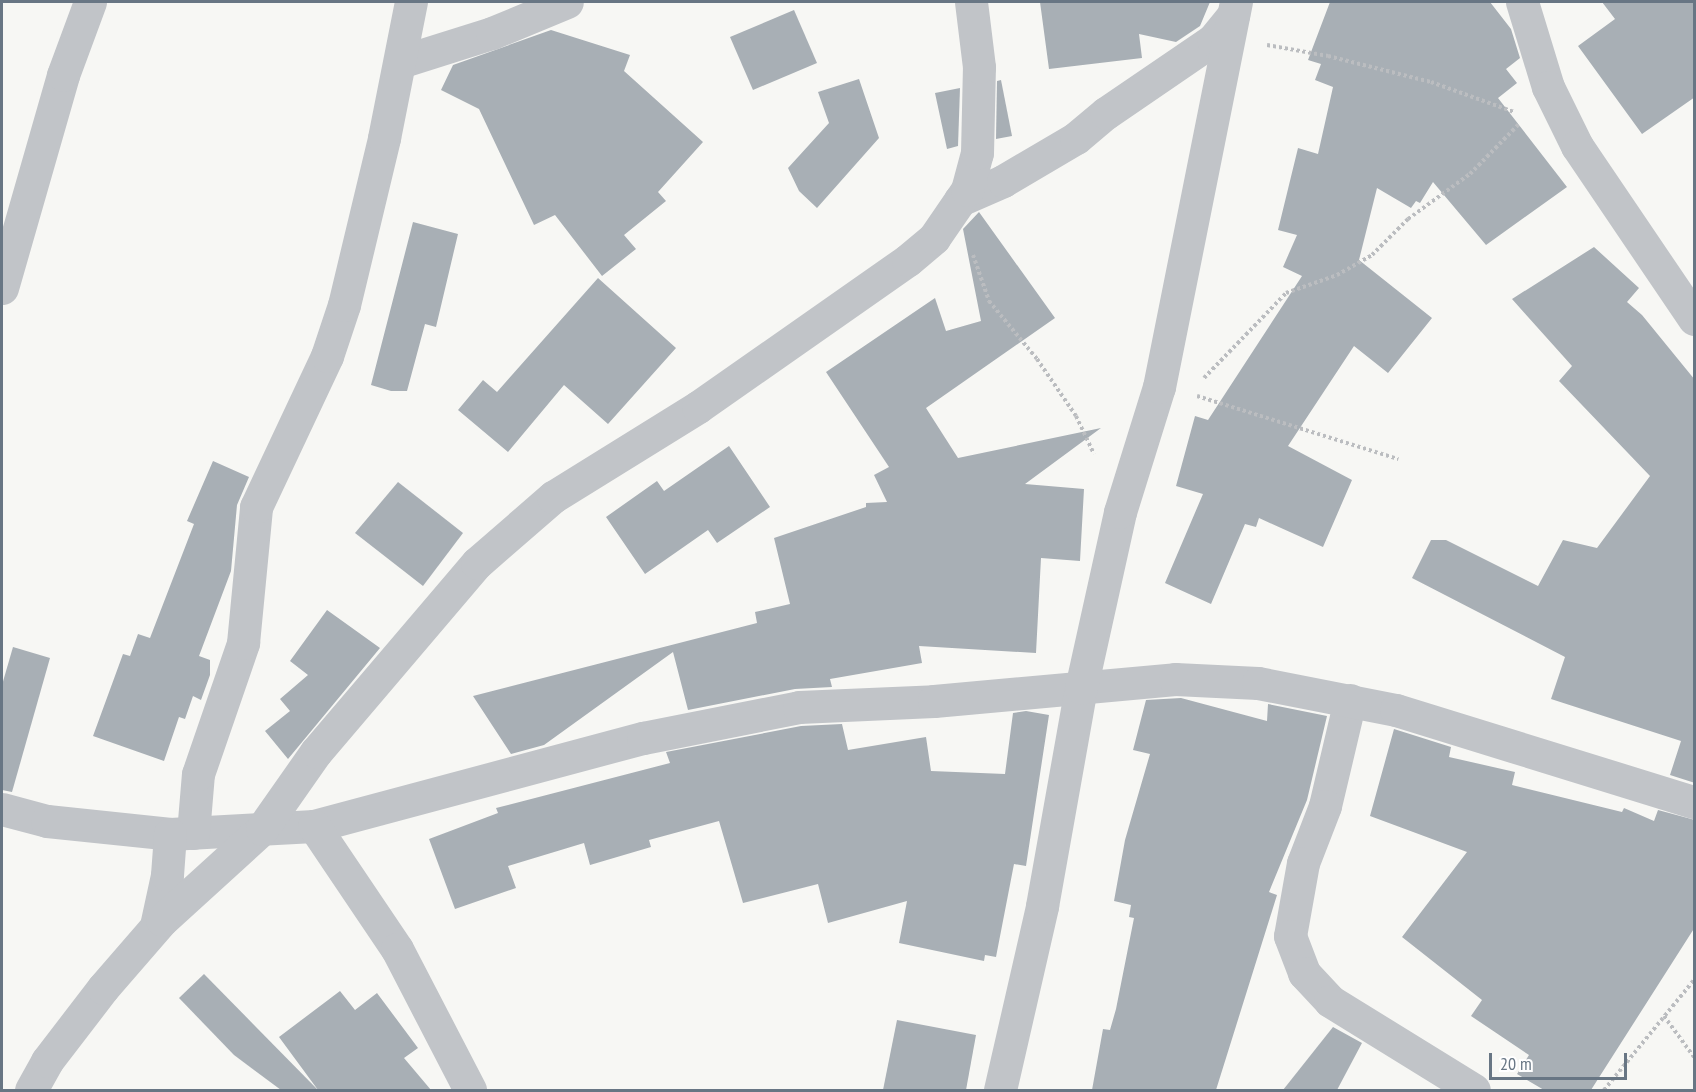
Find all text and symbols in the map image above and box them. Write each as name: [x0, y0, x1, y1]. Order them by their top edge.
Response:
scale bar: [1492, 1041, 1630, 1079]
text: 20 m: [1500, 1052, 1532, 1075]

